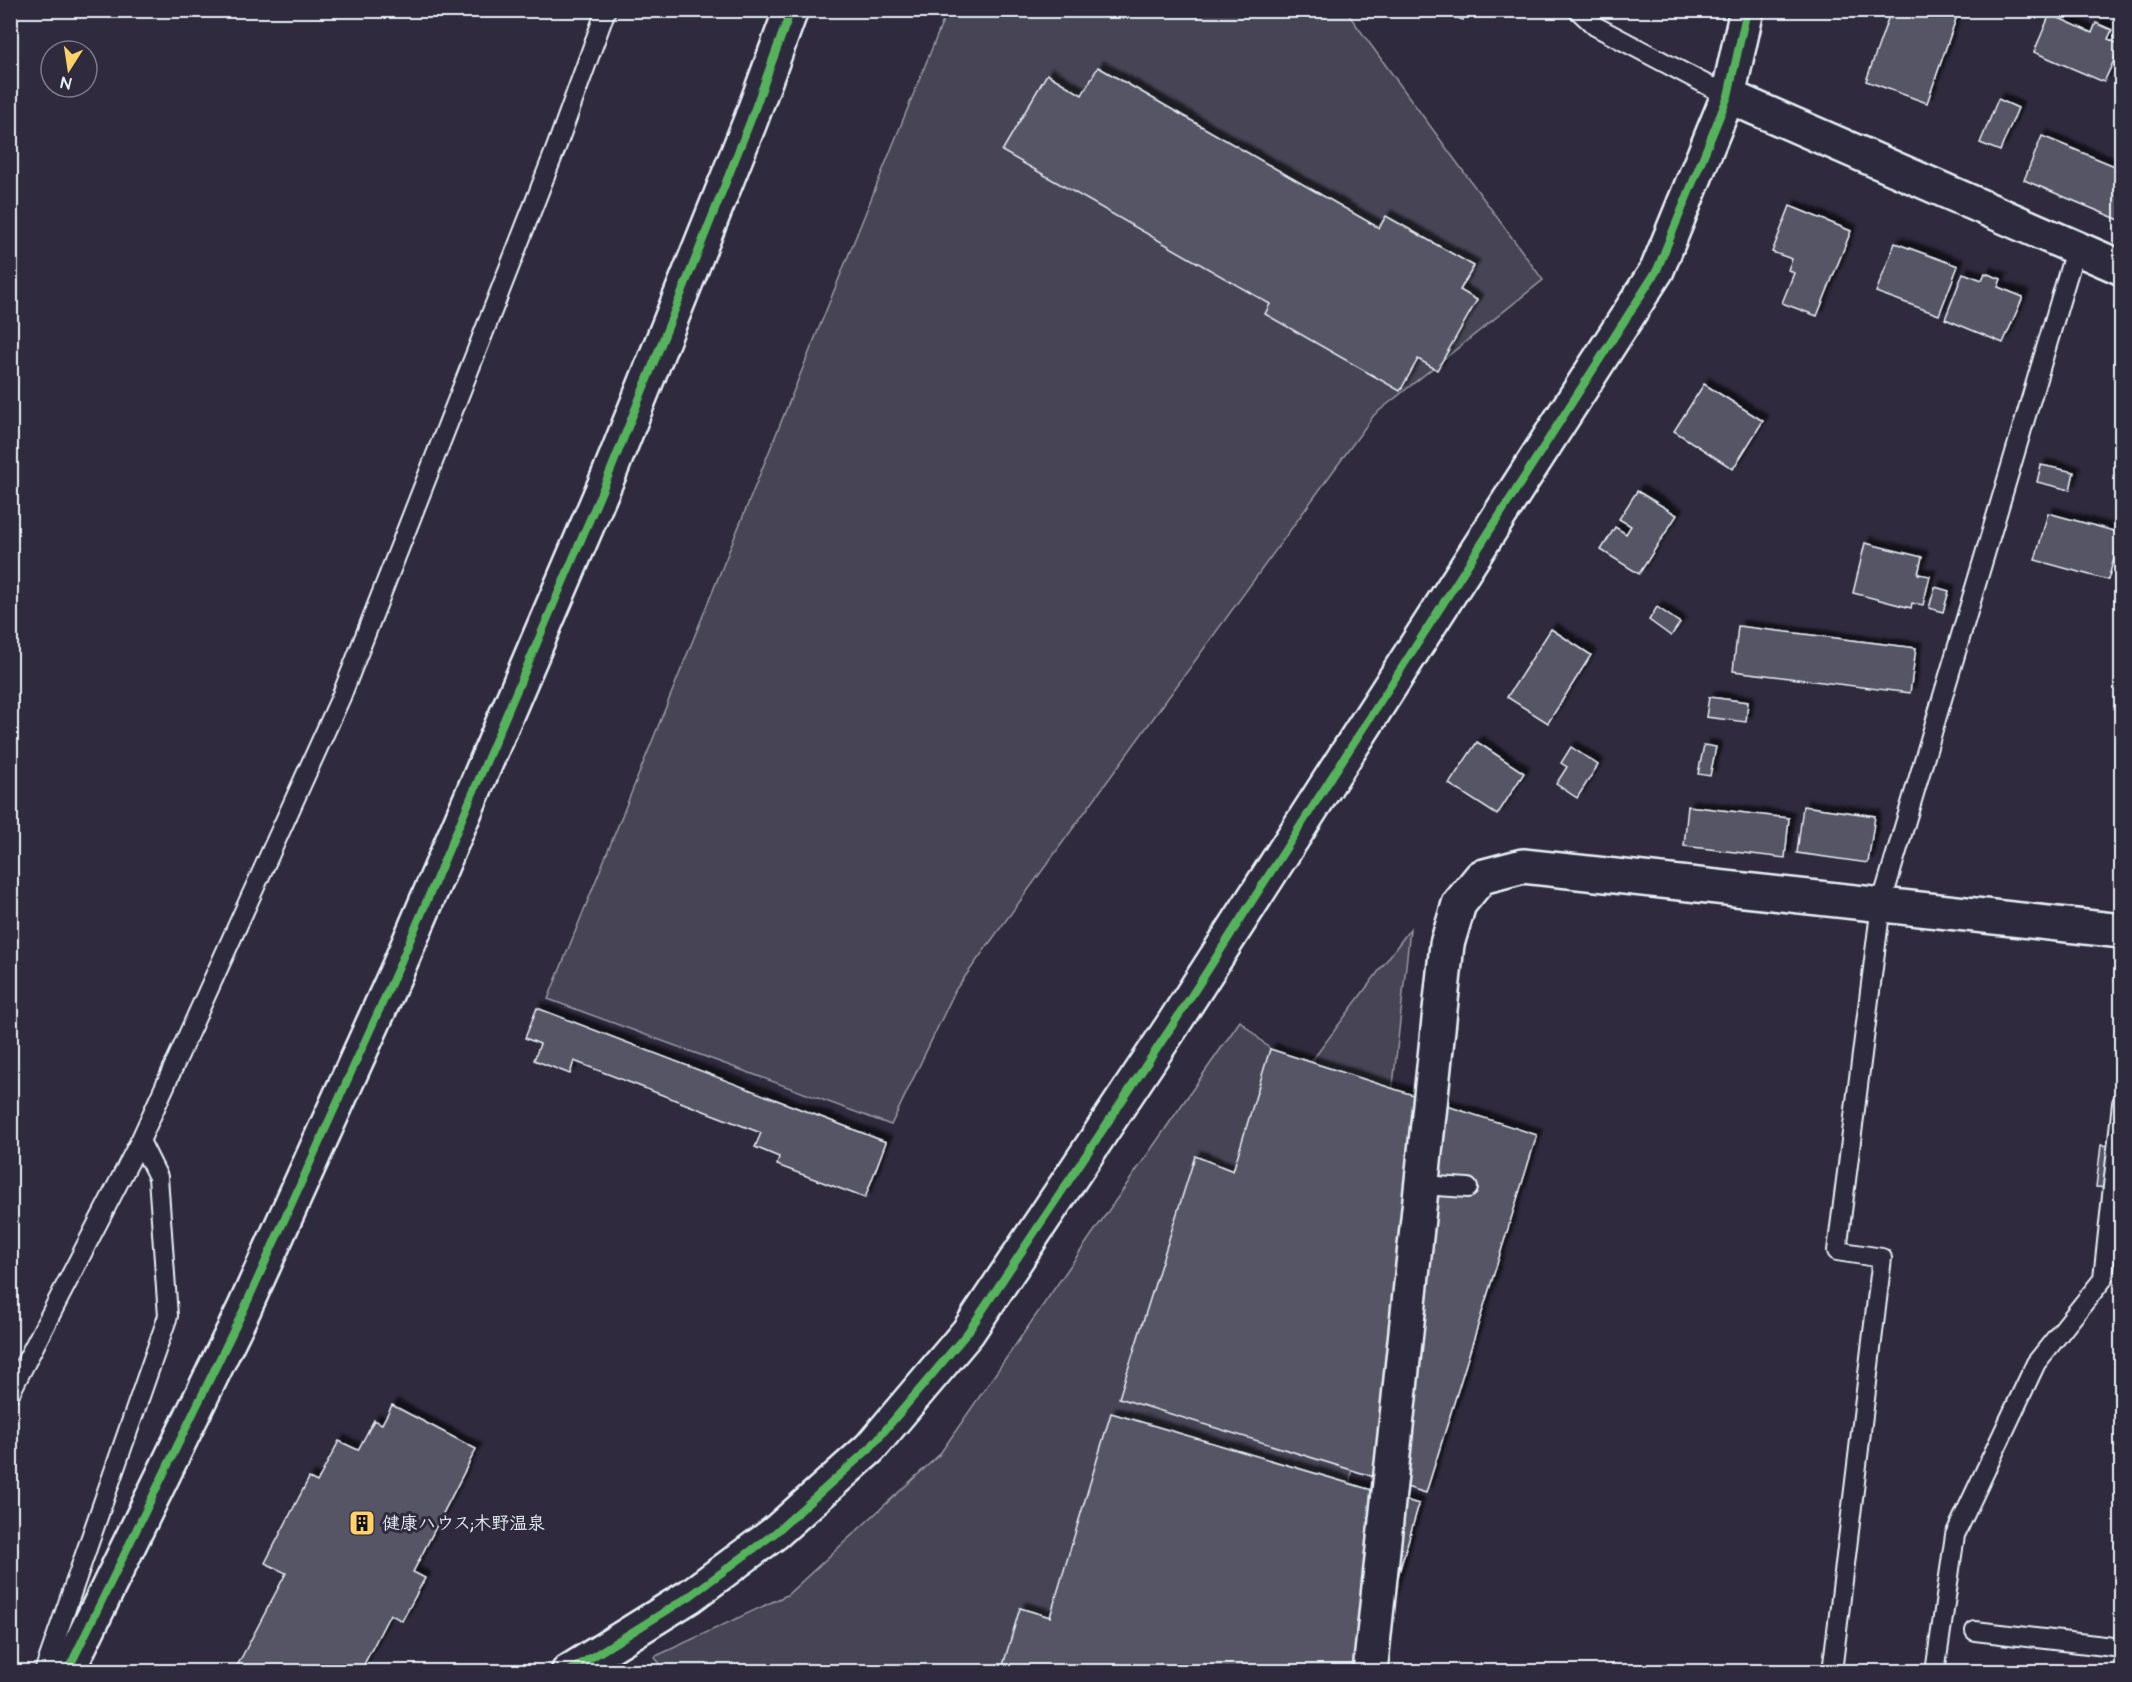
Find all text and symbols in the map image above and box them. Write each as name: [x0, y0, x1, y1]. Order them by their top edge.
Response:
north arrow: [39, 39, 99, 99]
text: N: [59, 71, 73, 94]
building icon: 健康ハウス;木野温泉: [347, 1508, 377, 1538]
place label: 健康ハウス;木野温泉: [382, 1511, 545, 1536]

